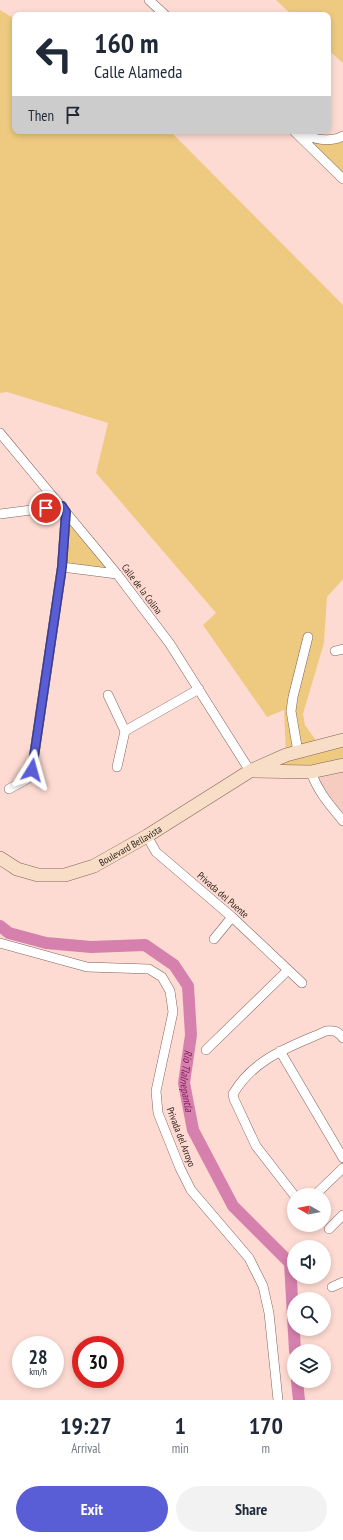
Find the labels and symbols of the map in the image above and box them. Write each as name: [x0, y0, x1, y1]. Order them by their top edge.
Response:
pin: [29, 491, 63, 525]
street label: Calle de la Colina: [119, 561, 165, 617]
position arrow: [11, 749, 53, 791]
street label: Boulevard Bellavista: [96, 822, 164, 869]
street label: Privada del Puente: [194, 869, 252, 921]
water label: Río Tlalnepantla: [177, 1049, 196, 1114]
street label: Privada del Arroyo: [164, 1105, 198, 1169]
north arrow: [287, 1188, 331, 1232]
speed limit sign: 30: [72, 1336, 124, 1388]

